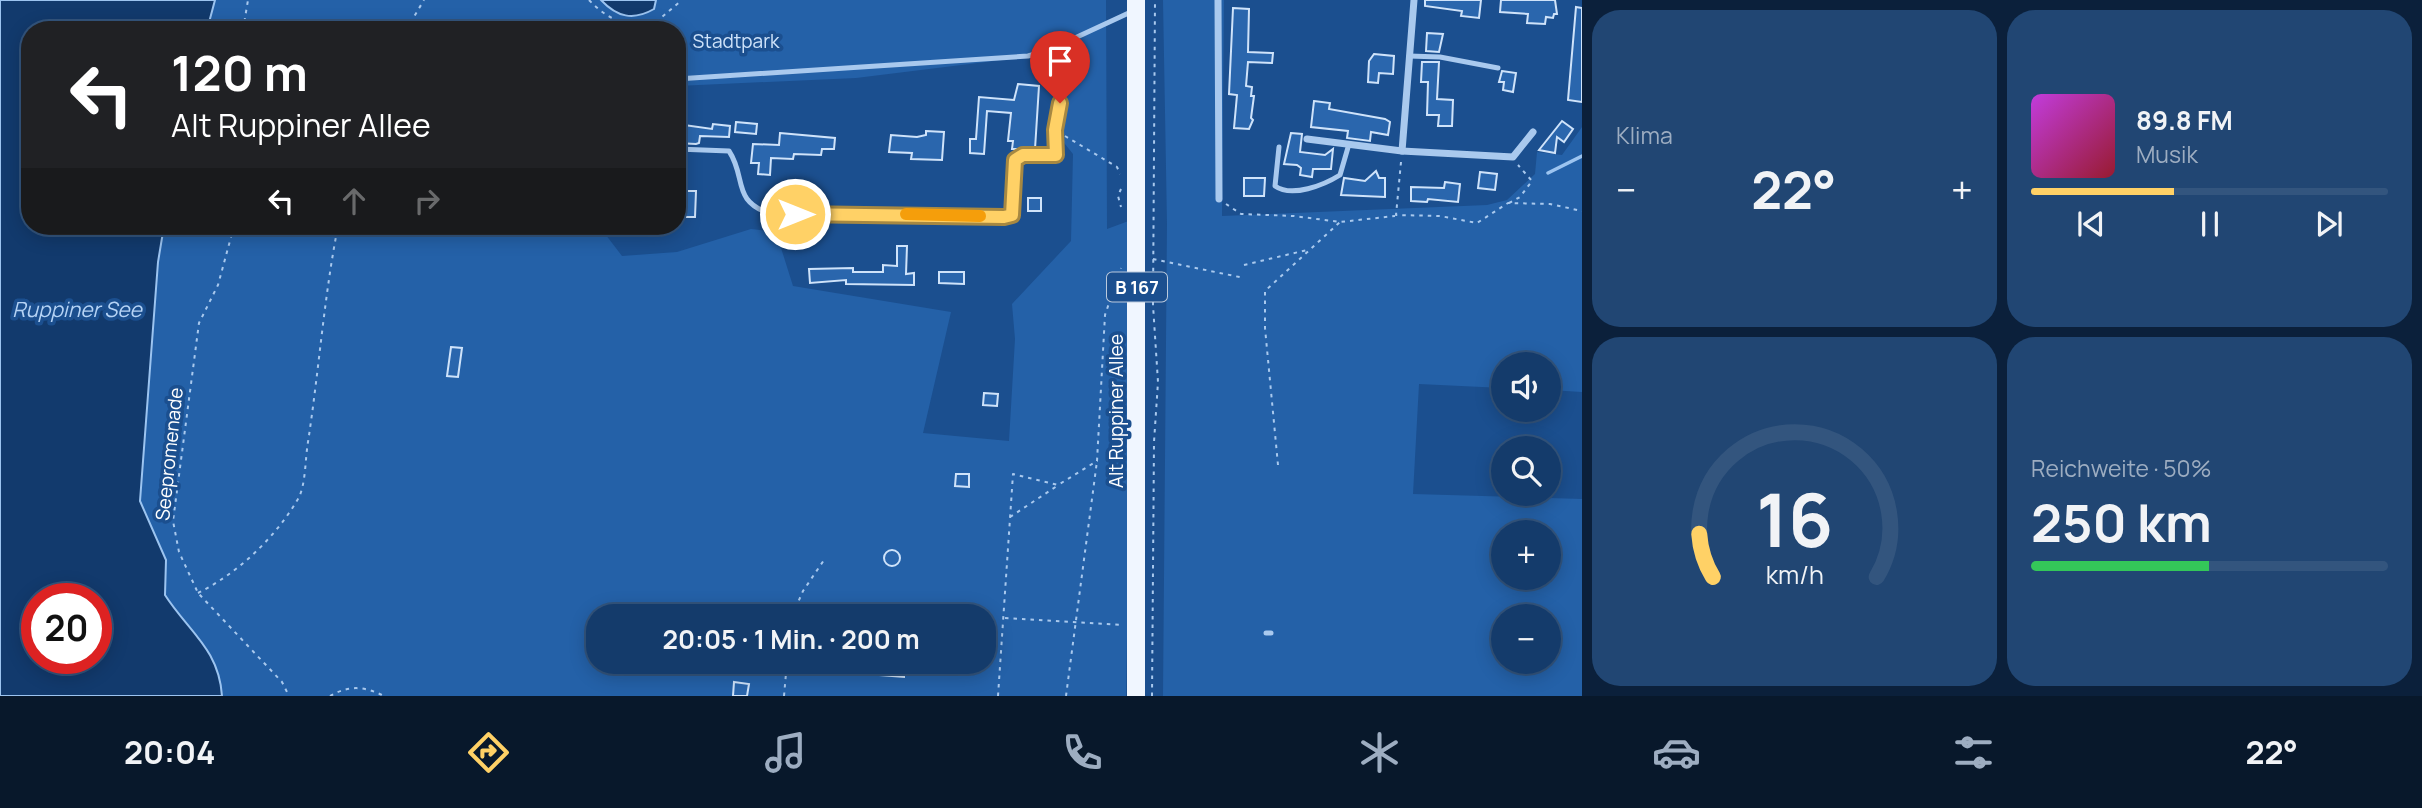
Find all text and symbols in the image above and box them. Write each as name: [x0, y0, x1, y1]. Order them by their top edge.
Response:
park label: Stadtpark: [693, 28, 780, 54]
pin: [1030, 31, 1090, 103]
text: 120 m: [171, 39, 308, 106]
icon: arrive: [1041, 42, 1079, 80]
icon: left: [56, 49, 147, 140]
text: 89.8 FM: [2136, 102, 2233, 138]
text: Alt Ruppiner Allee: [171, 103, 431, 147]
text: Klima: [1616, 119, 1673, 151]
text: Musik: [2136, 138, 2198, 170]
text: 22°: [1751, 154, 1836, 225]
text: −: [1616, 163, 1637, 215]
text: +: [1951, 163, 1973, 215]
position arrow: [758, 177, 832, 251]
icon: left: [262, 182, 300, 220]
icon: ahead: [335, 182, 373, 220]
icon: right: [408, 182, 446, 220]
icon: previous: [2072, 205, 2110, 243]
icon: pause: [2191, 205, 2229, 243]
icon: next: [2310, 205, 2348, 243]
road number: B 167: [1107, 272, 1167, 302]
water label: Ruppiner See: [12, 295, 143, 323]
street label: Alt Ruppiner Allee: [1103, 334, 1129, 488]
map controls: [1491, 352, 1561, 674]
button: sound: [1491, 352, 1561, 422]
street label: Seepromenade: [149, 386, 189, 522]
button: search: [1491, 436, 1561, 506]
text: Reichweite · 50%: [2031, 452, 2211, 484]
text: 16: [1756, 470, 1833, 570]
text: 250 km: [2031, 487, 2212, 558]
button: +: [1491, 520, 1561, 590]
text: km/h: [1765, 557, 1824, 592]
speed limit sign: 20: [21, 583, 112, 674]
button: −: [1491, 604, 1561, 674]
text: 20:05 · 1 Min. · 200 m: [662, 621, 920, 657]
icon: directions: [464, 728, 513, 777]
icon: music: [761, 728, 810, 777]
icon: phone: [1058, 728, 1107, 777]
icon: climate: [1355, 728, 1404, 777]
icon: car: [1652, 728, 1701, 777]
icon: filters: [1949, 728, 1998, 777]
text: 20:04: [124, 730, 216, 774]
text: 22°: [2245, 730, 2298, 774]

